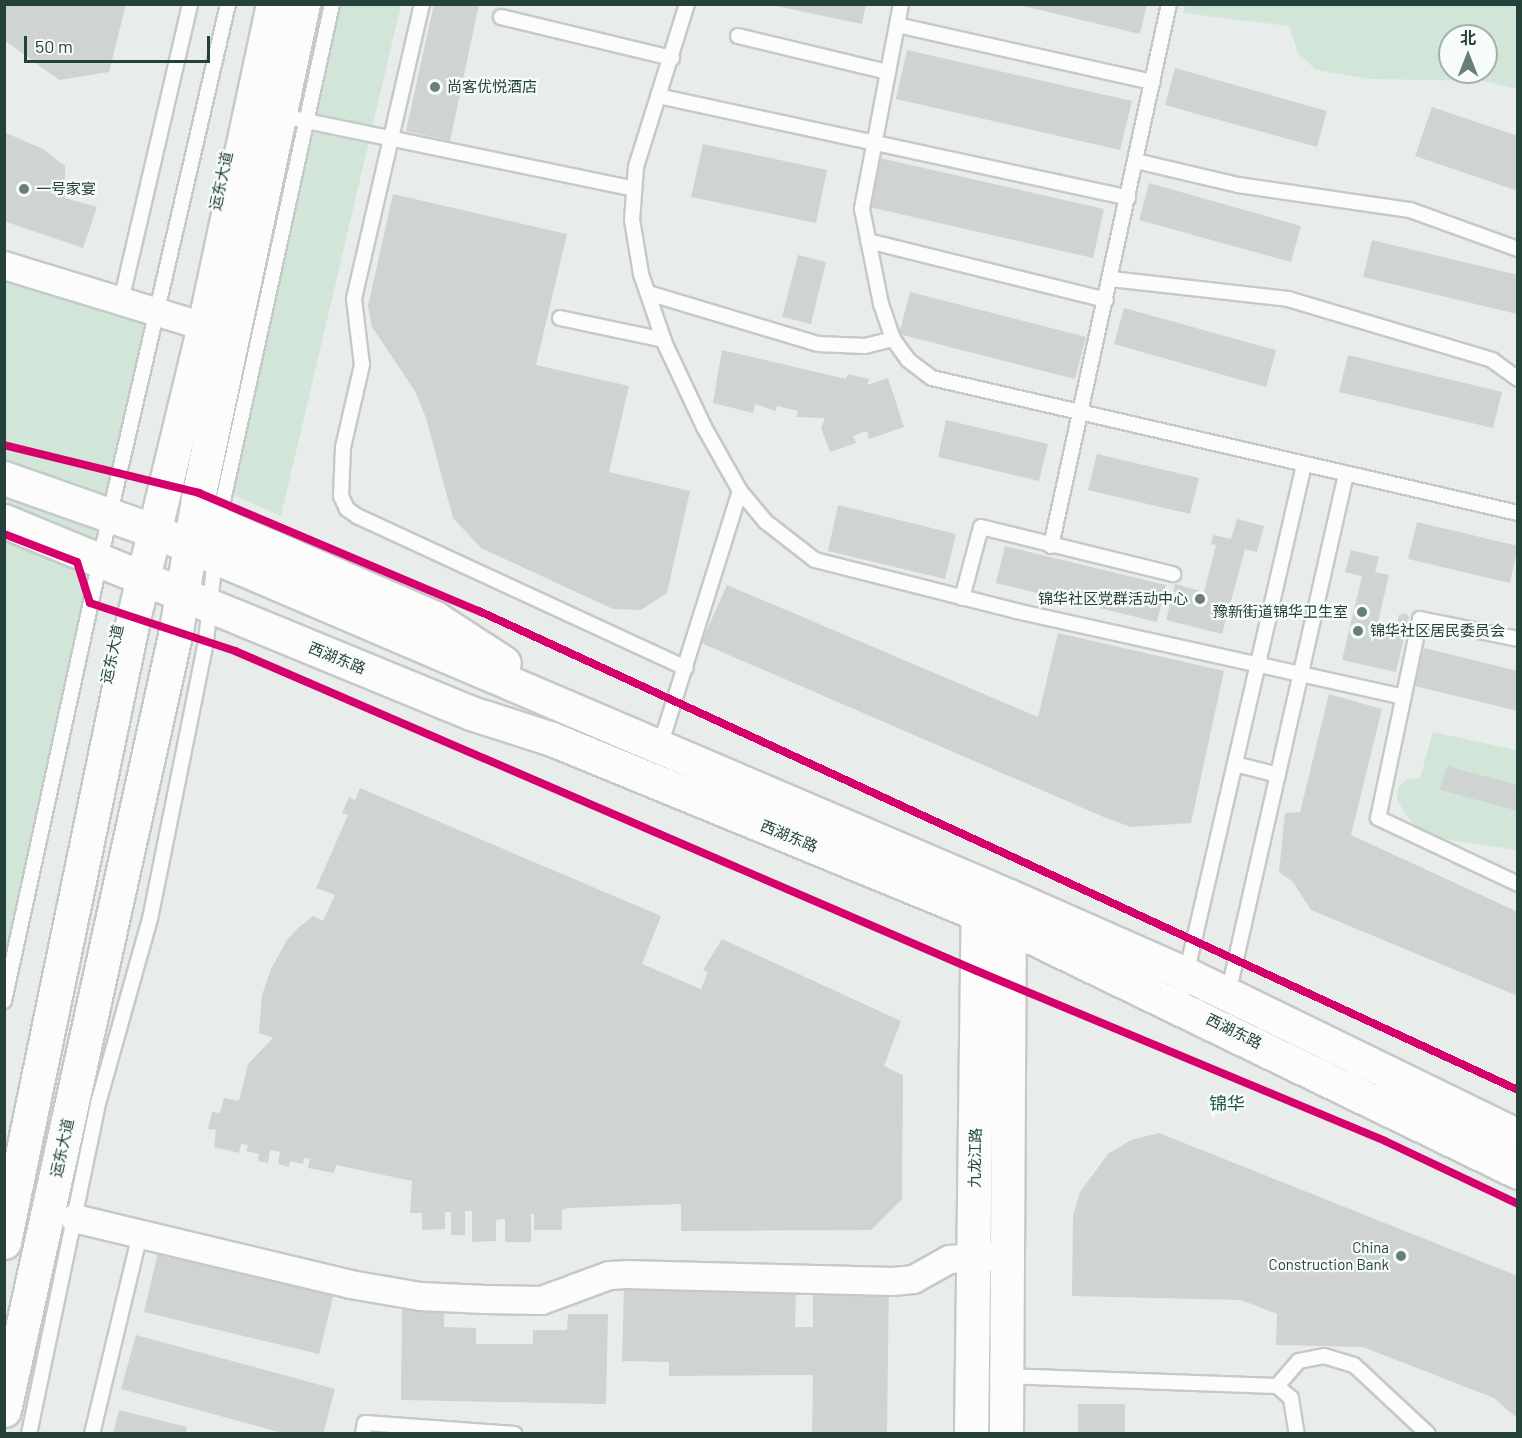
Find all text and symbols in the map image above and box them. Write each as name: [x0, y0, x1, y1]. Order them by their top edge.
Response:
scale bar: [27, 24, 213, 62]
north arrow: [1438, 24, 1498, 84]
text: 北: [1460, 28, 1476, 47]
text: 50 m: [35, 35, 73, 57]
place label: 尚客优悦酒店: [447, 78, 537, 96]
marker: 尚客优悦酒店: [428, 80, 442, 94]
street label: 运东大道: [206, 150, 236, 212]
place label: 一号家宴: [36, 180, 96, 198]
marker: 一号家宴: [17, 182, 31, 196]
place label: 锦华社区党群活动中心: [1038, 590, 1188, 608]
marker: 锦华社区党群活动中心: [1193, 592, 1207, 606]
place label: 豫新街道锦华卫生室: [1213, 603, 1348, 621]
marker: 豫新街道锦华卫生室: [1353, 603, 1371, 621]
place label: 锦华社区居民委员会: [1370, 622, 1505, 640]
street label: 运东大道: [97, 623, 127, 685]
marker: 锦华社区居民委员会: [1351, 624, 1365, 638]
street label: 西湖东路: [306, 638, 368, 678]
street label: 西湖东路: [758, 816, 820, 856]
street label: 西湖东路: [1203, 1010, 1265, 1052]
district label: 锦华: [1209, 1092, 1245, 1114]
street label: 运东大道: [47, 1117, 77, 1179]
street label: 九龙江路: [965, 1128, 985, 1188]
place label: China Construction Bank: [1269, 1238, 1389, 1273]
marker: China Construction Bank: [1394, 1249, 1408, 1263]

